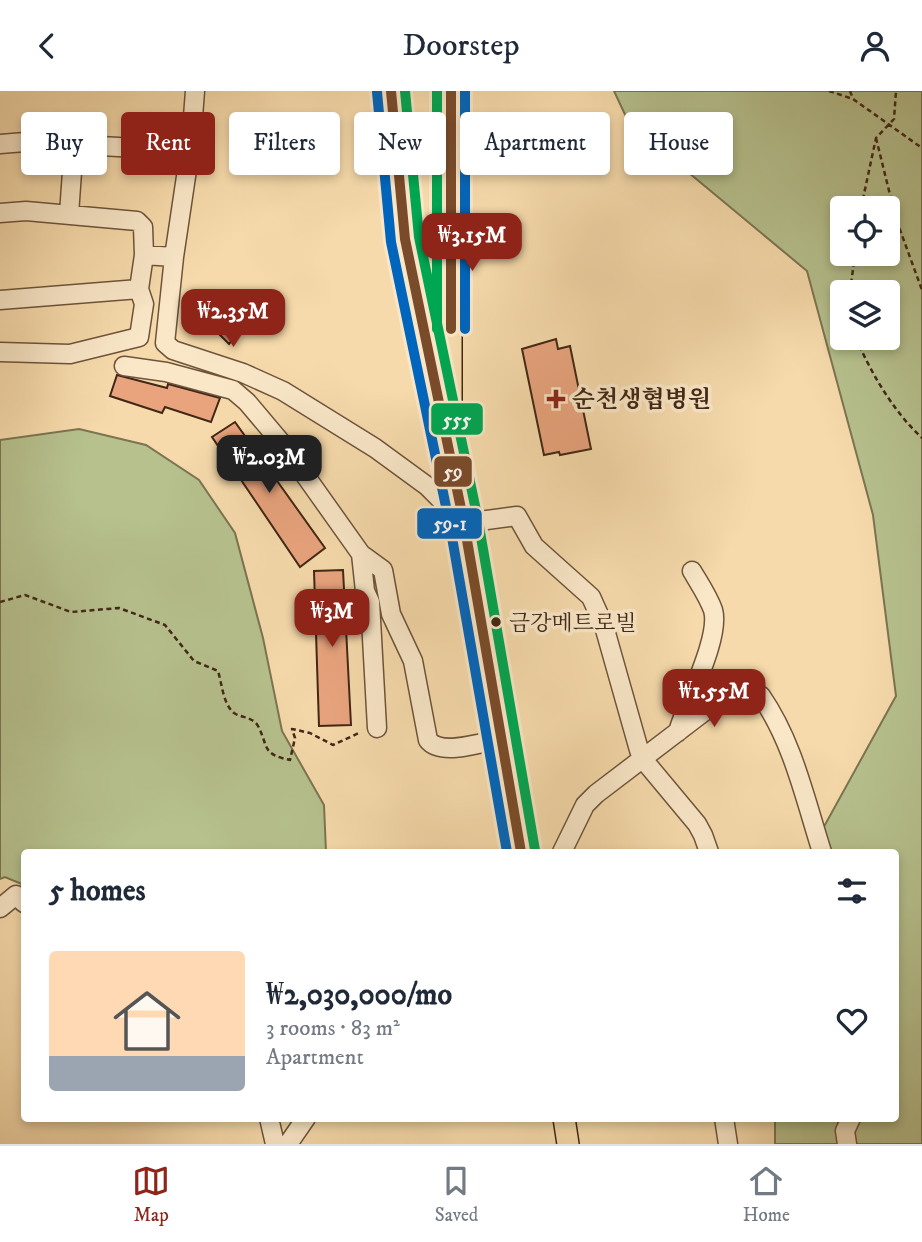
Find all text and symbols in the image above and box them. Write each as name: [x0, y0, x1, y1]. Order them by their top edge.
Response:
text: Doorstep: [402, 26, 520, 66]
icon: back: [28, 27, 66, 65]
icon: person: [856, 27, 894, 65]
chip: Buy: [21, 112, 107, 175]
chip: Rent: [121, 112, 215, 175]
chip: Filters: [229, 112, 340, 175]
chip: New: [354, 112, 446, 175]
chip: Apartment: [460, 112, 610, 175]
chip: House: [624, 112, 733, 175]
map controls: [830, 196, 900, 350]
button: locate: [830, 196, 900, 266]
pin: ₩3.15M: [415, 213, 529, 273]
text: ₩3.15M: [438, 221, 506, 250]
button: layers: [830, 280, 900, 350]
pin: ₩2.35M: [176, 289, 290, 349]
text: ₩2.35M: [197, 297, 269, 326]
place label: 순천생협병원: [572, 385, 711, 415]
marker: 순천생협병원: [546, 389, 566, 409]
line badge: 555: [430, 402, 484, 436]
text: 555: [442, 409, 472, 432]
pin: ₩2.03M: [212, 435, 326, 495]
text: ₩2.03M: [233, 443, 305, 472]
line badge: 59: [433, 455, 473, 488]
text: 59: [443, 461, 462, 484]
line badge: 59-1: [416, 507, 483, 540]
text: 59-1: [432, 513, 467, 536]
pin: ₩3M: [298, 589, 366, 649]
text: ₩3M: [310, 597, 354, 626]
place label: 금강메트로빌: [509, 610, 637, 637]
marker: 금강메트로빌: [489, 615, 503, 629]
pin: ₩1.55M: [657, 669, 771, 729]
text: ₩1.55M: [678, 677, 750, 706]
icon: filters: [833, 872, 871, 910]
text: 5 homes: [49, 873, 145, 910]
text: ₩2,030,000/mo: [266, 977, 452, 1014]
icon: home: [105, 979, 189, 1063]
icon: heart: [833, 1002, 871, 1040]
text: 3 rooms · 83 m²: [266, 1014, 400, 1043]
text: Apartment: [266, 1043, 364, 1072]
tab: Map: [132, 1162, 170, 1227]
tab: Saved: [435, 1162, 478, 1227]
tab: Home: [743, 1162, 790, 1227]

